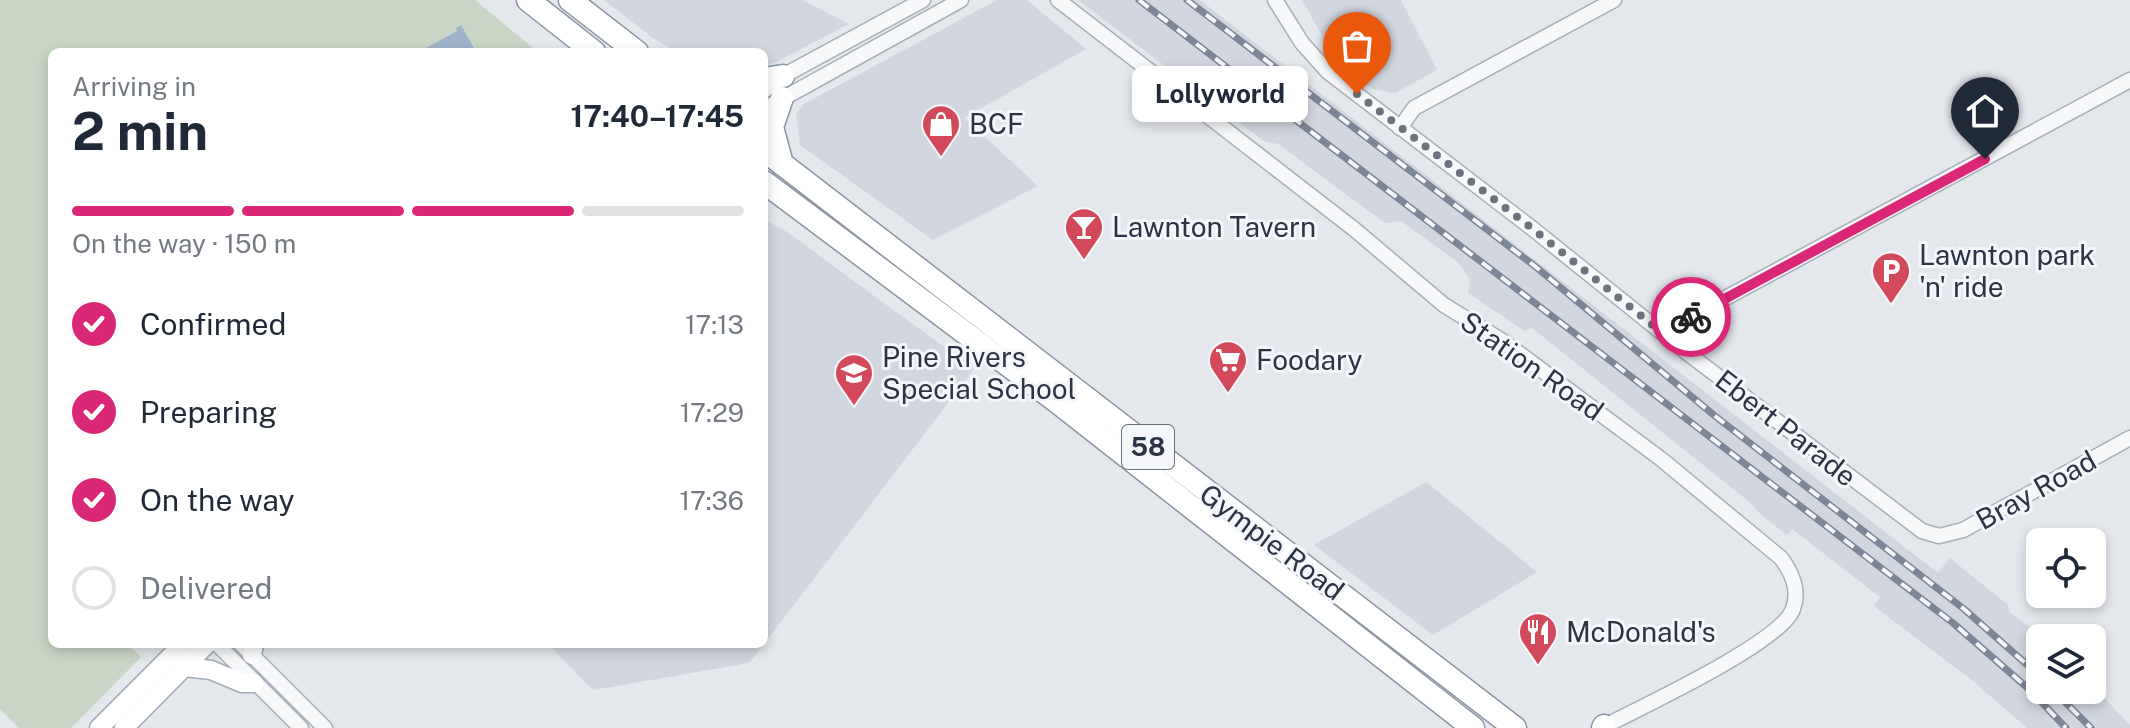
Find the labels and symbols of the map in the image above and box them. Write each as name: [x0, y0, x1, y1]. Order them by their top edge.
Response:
pin: [1323, 12, 1391, 94]
callout: Lollyworld: [1133, 66, 1309, 122]
pin: [1951, 77, 2019, 159]
shop icon: BCF: [920, 103, 962, 158]
place label: BCF: [969, 107, 1024, 140]
bar icon: Lawnton Tavern: [1063, 206, 1105, 261]
place label: Lawnton Tavern: [1112, 210, 1316, 243]
place label: Lawnton park 'n' ride: [1919, 238, 2095, 303]
parking icon: Lawnton park 'n' ride: [1870, 250, 1912, 305]
courier: [1651, 277, 1731, 357]
street label: Station Road: [1455, 304, 1610, 427]
supermarket icon: Foodary: [1207, 339, 1249, 394]
place label: Pine Rivers Special School: [882, 340, 1076, 405]
place label: Foodary: [1256, 343, 1362, 376]
school or university icon: Pine Rivers Special School: [833, 352, 875, 407]
street label: Ebert Parade: [1709, 362, 1863, 493]
road number: 58: [1122, 425, 1174, 469]
street label: Bray Road: [1970, 443, 2102, 536]
street label: Gympie Road: [1194, 477, 1351, 607]
restaurant icon: McDonald's: [1517, 611, 1559, 666]
place label: McDonald's: [1566, 615, 1716, 648]

